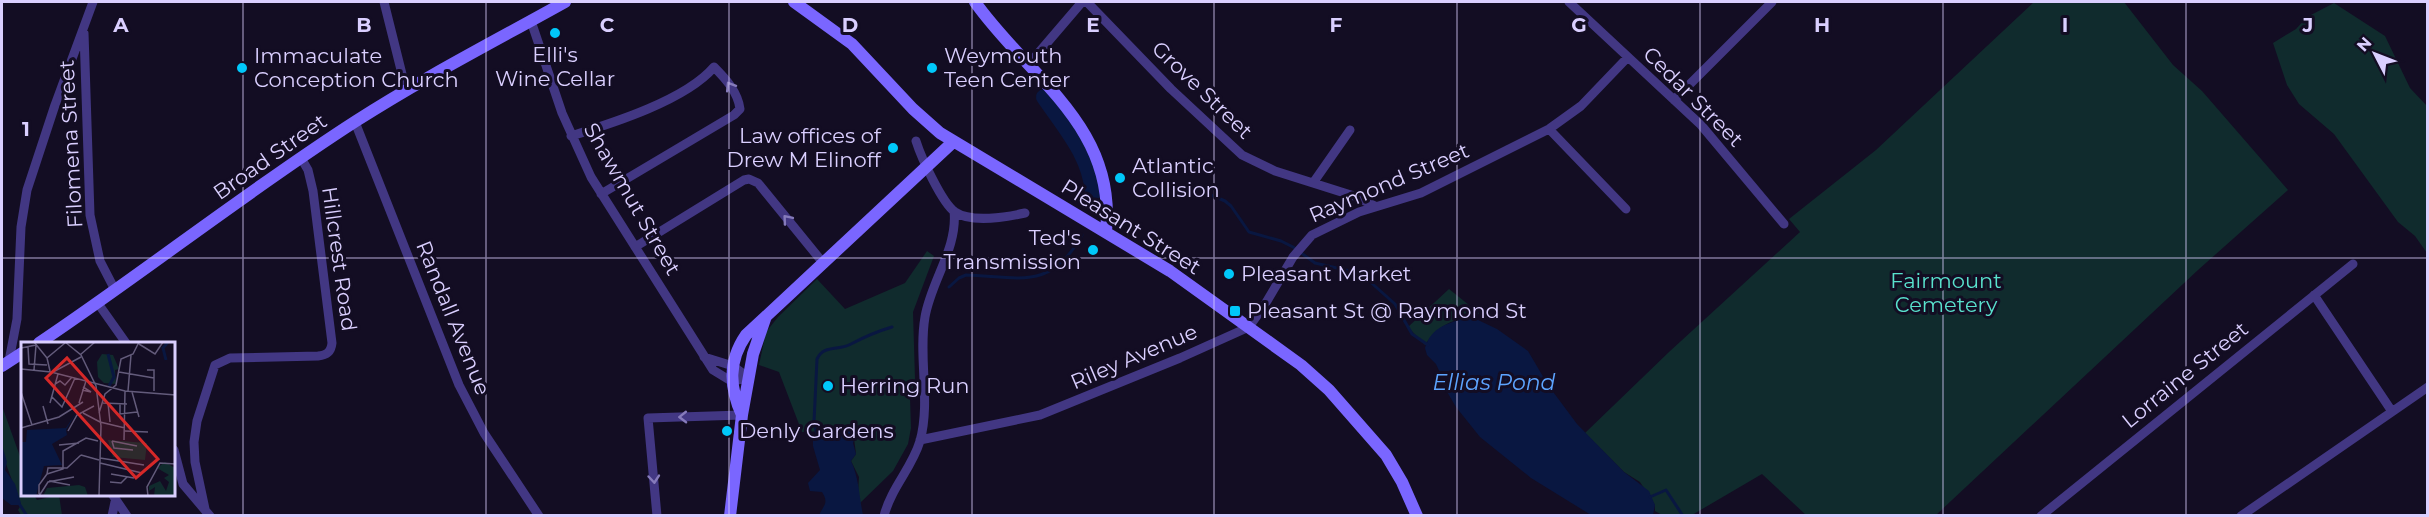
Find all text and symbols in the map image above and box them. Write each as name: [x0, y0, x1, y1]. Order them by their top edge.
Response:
text: A: [112, 13, 129, 37]
text: B: [356, 13, 372, 37]
text: C: [600, 13, 615, 37]
text: D: [842, 13, 858, 37]
text: E: [1086, 13, 1100, 37]
text: F: [1330, 13, 1343, 37]
text: G: [1571, 13, 1587, 37]
text: H: [1814, 13, 1830, 37]
text: I: [2062, 13, 2068, 37]
text: J: [2302, 13, 2313, 37]
north arrow: [2345, 24, 2405, 84]
marker: Elli's Wine Cellar: [548, 26, 562, 40]
text: N: [2353, 33, 2376, 55]
street label: Grove Street: [1147, 36, 1258, 144]
street label: Cedar Street: [1638, 41, 1749, 152]
place label: Elli's Wine Cellar: [495, 42, 615, 91]
place label: Immaculate Conception Church: [254, 43, 459, 92]
place label: Weymouth Teen Center: [944, 43, 1071, 92]
street label: Filomena Street: [54, 59, 87, 229]
marker: Immaculate Conception Church: [235, 61, 249, 75]
marker: Weymouth Teen Center: [925, 61, 939, 75]
one-way arrow: [725, 82, 737, 92]
street label: Broad Street: [208, 108, 331, 205]
text: 1: [22, 117, 30, 141]
street label: Shawmut Street: [579, 118, 686, 279]
place label: Law offices of Drew M Elinoff: [727, 123, 882, 172]
street label: Raymond Street: [1305, 138, 1473, 228]
marker: Law offices of Drew M Elinoff: [886, 141, 900, 155]
place label: Atlantic Collision: [1132, 153, 1220, 202]
marker: Atlantic Collision: [1113, 171, 1127, 185]
street label: Pleasant Street: [1057, 174, 1206, 280]
street label: Hillcrest Road: [317, 185, 362, 333]
one-way arrow: [783, 215, 794, 226]
place label: Ted's Transmission: [943, 225, 1081, 274]
street label: Randall Avenue: [411, 237, 496, 399]
marker: Ted's Transmission: [1086, 243, 1100, 257]
place label: Pleasant Market: [1241, 261, 1411, 286]
marker: Pleasant Market: [1222, 267, 1236, 281]
park label: Fairmount Cemetery: [1890, 268, 2002, 317]
place label: Pleasant St @ Raymond St: [1247, 298, 1527, 323]
marker: Pleasant St @ Raymond St: [1228, 304, 1242, 318]
street label: Lorraine Street: [2117, 316, 2253, 433]
street label: Riley Avenue: [1067, 319, 1201, 394]
inset map: [21, 342, 176, 496]
water label: Ellias Pond: [1433, 369, 1556, 396]
place label: Herring Run: [840, 373, 970, 398]
marker: Herring Run: [821, 379, 835, 393]
one-way arrow: [679, 411, 688, 423]
place label: Denly Gardens: [739, 418, 894, 443]
marker: Denly Gardens: [720, 424, 734, 438]
one-way arrow: [647, 475, 660, 484]

